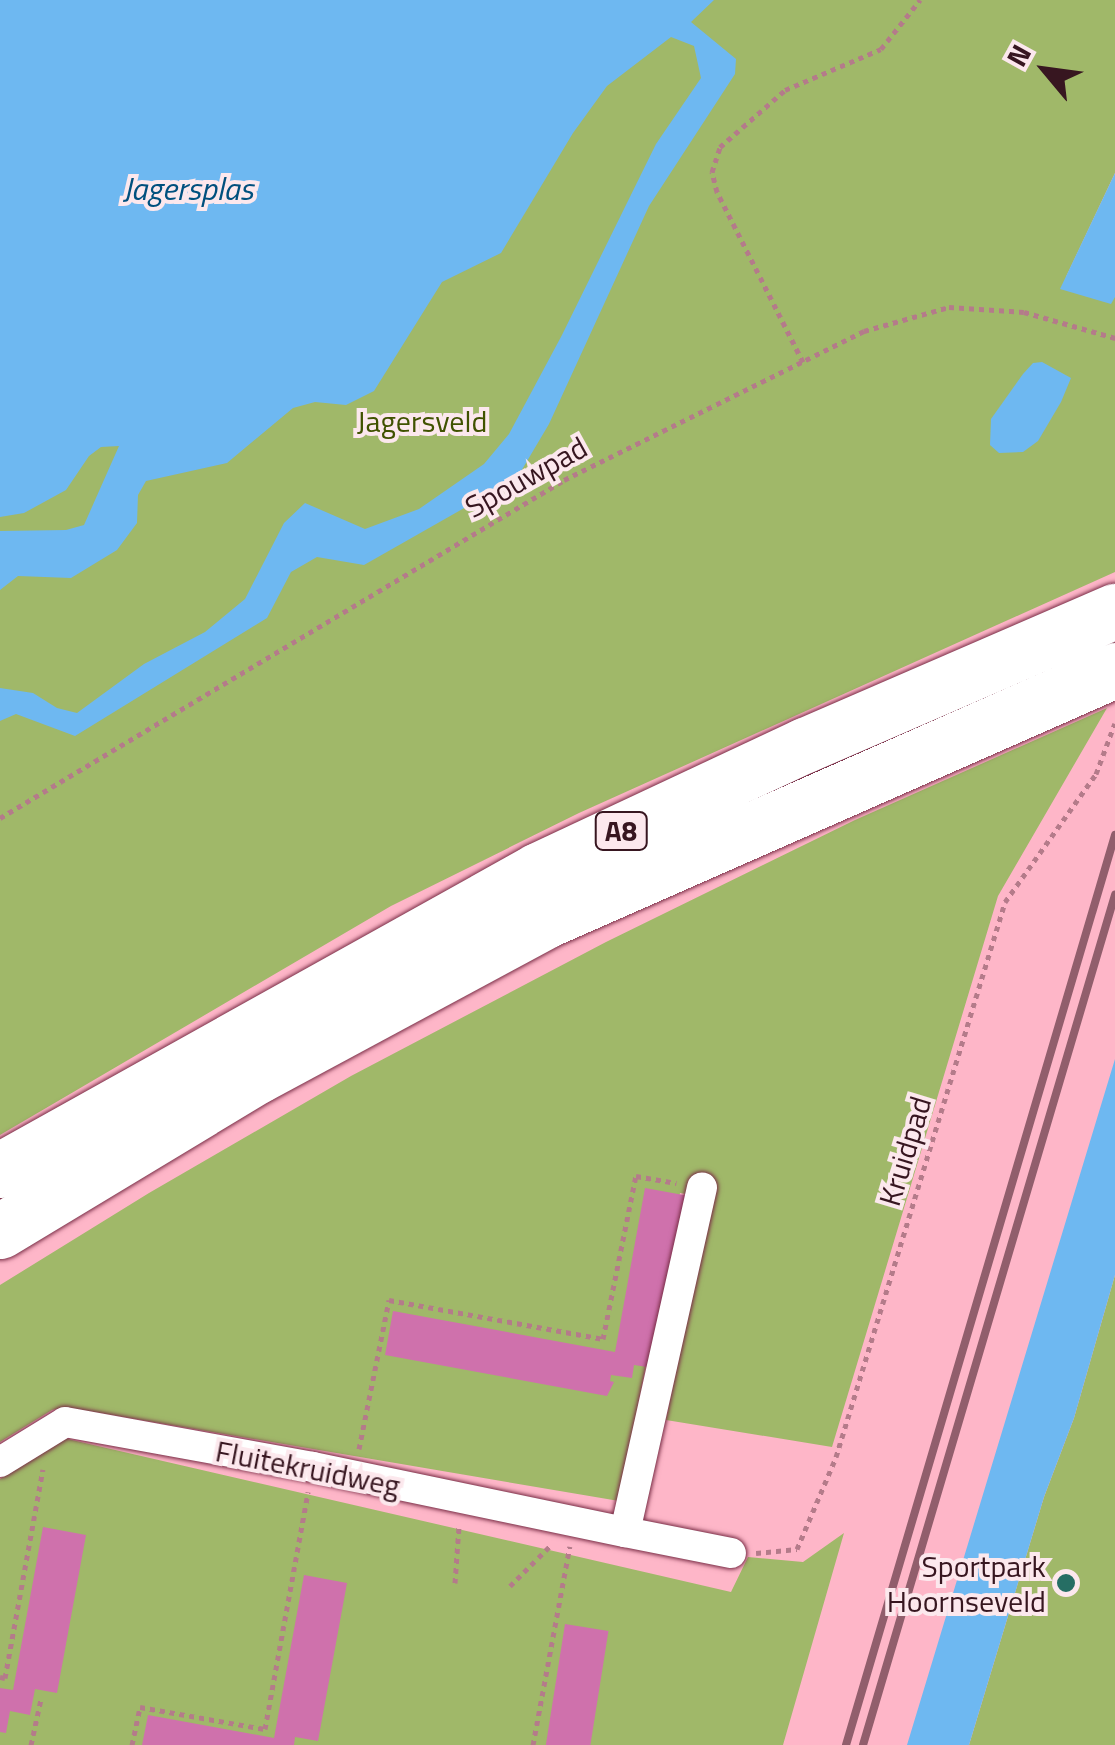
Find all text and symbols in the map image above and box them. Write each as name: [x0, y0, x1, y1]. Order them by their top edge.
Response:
north arrow: [995, 20, 1095, 120]
text: N: [995, 36, 1042, 74]
water label: Jagersplas: [123, 169, 253, 207]
park label: Jagersveld: [357, 403, 487, 439]
street label: Spouwpad: [459, 429, 593, 525]
road number: A8: [594, 808, 648, 854]
street label: Kruidpad: [871, 1092, 939, 1210]
street label: Fluitekruidweg: [213, 1432, 403, 1504]
place label: Sportpark Hoornseveld: [887, 1548, 1046, 1618]
marker: Sportpark Hoornseveld: [1055, 1572, 1077, 1594]

